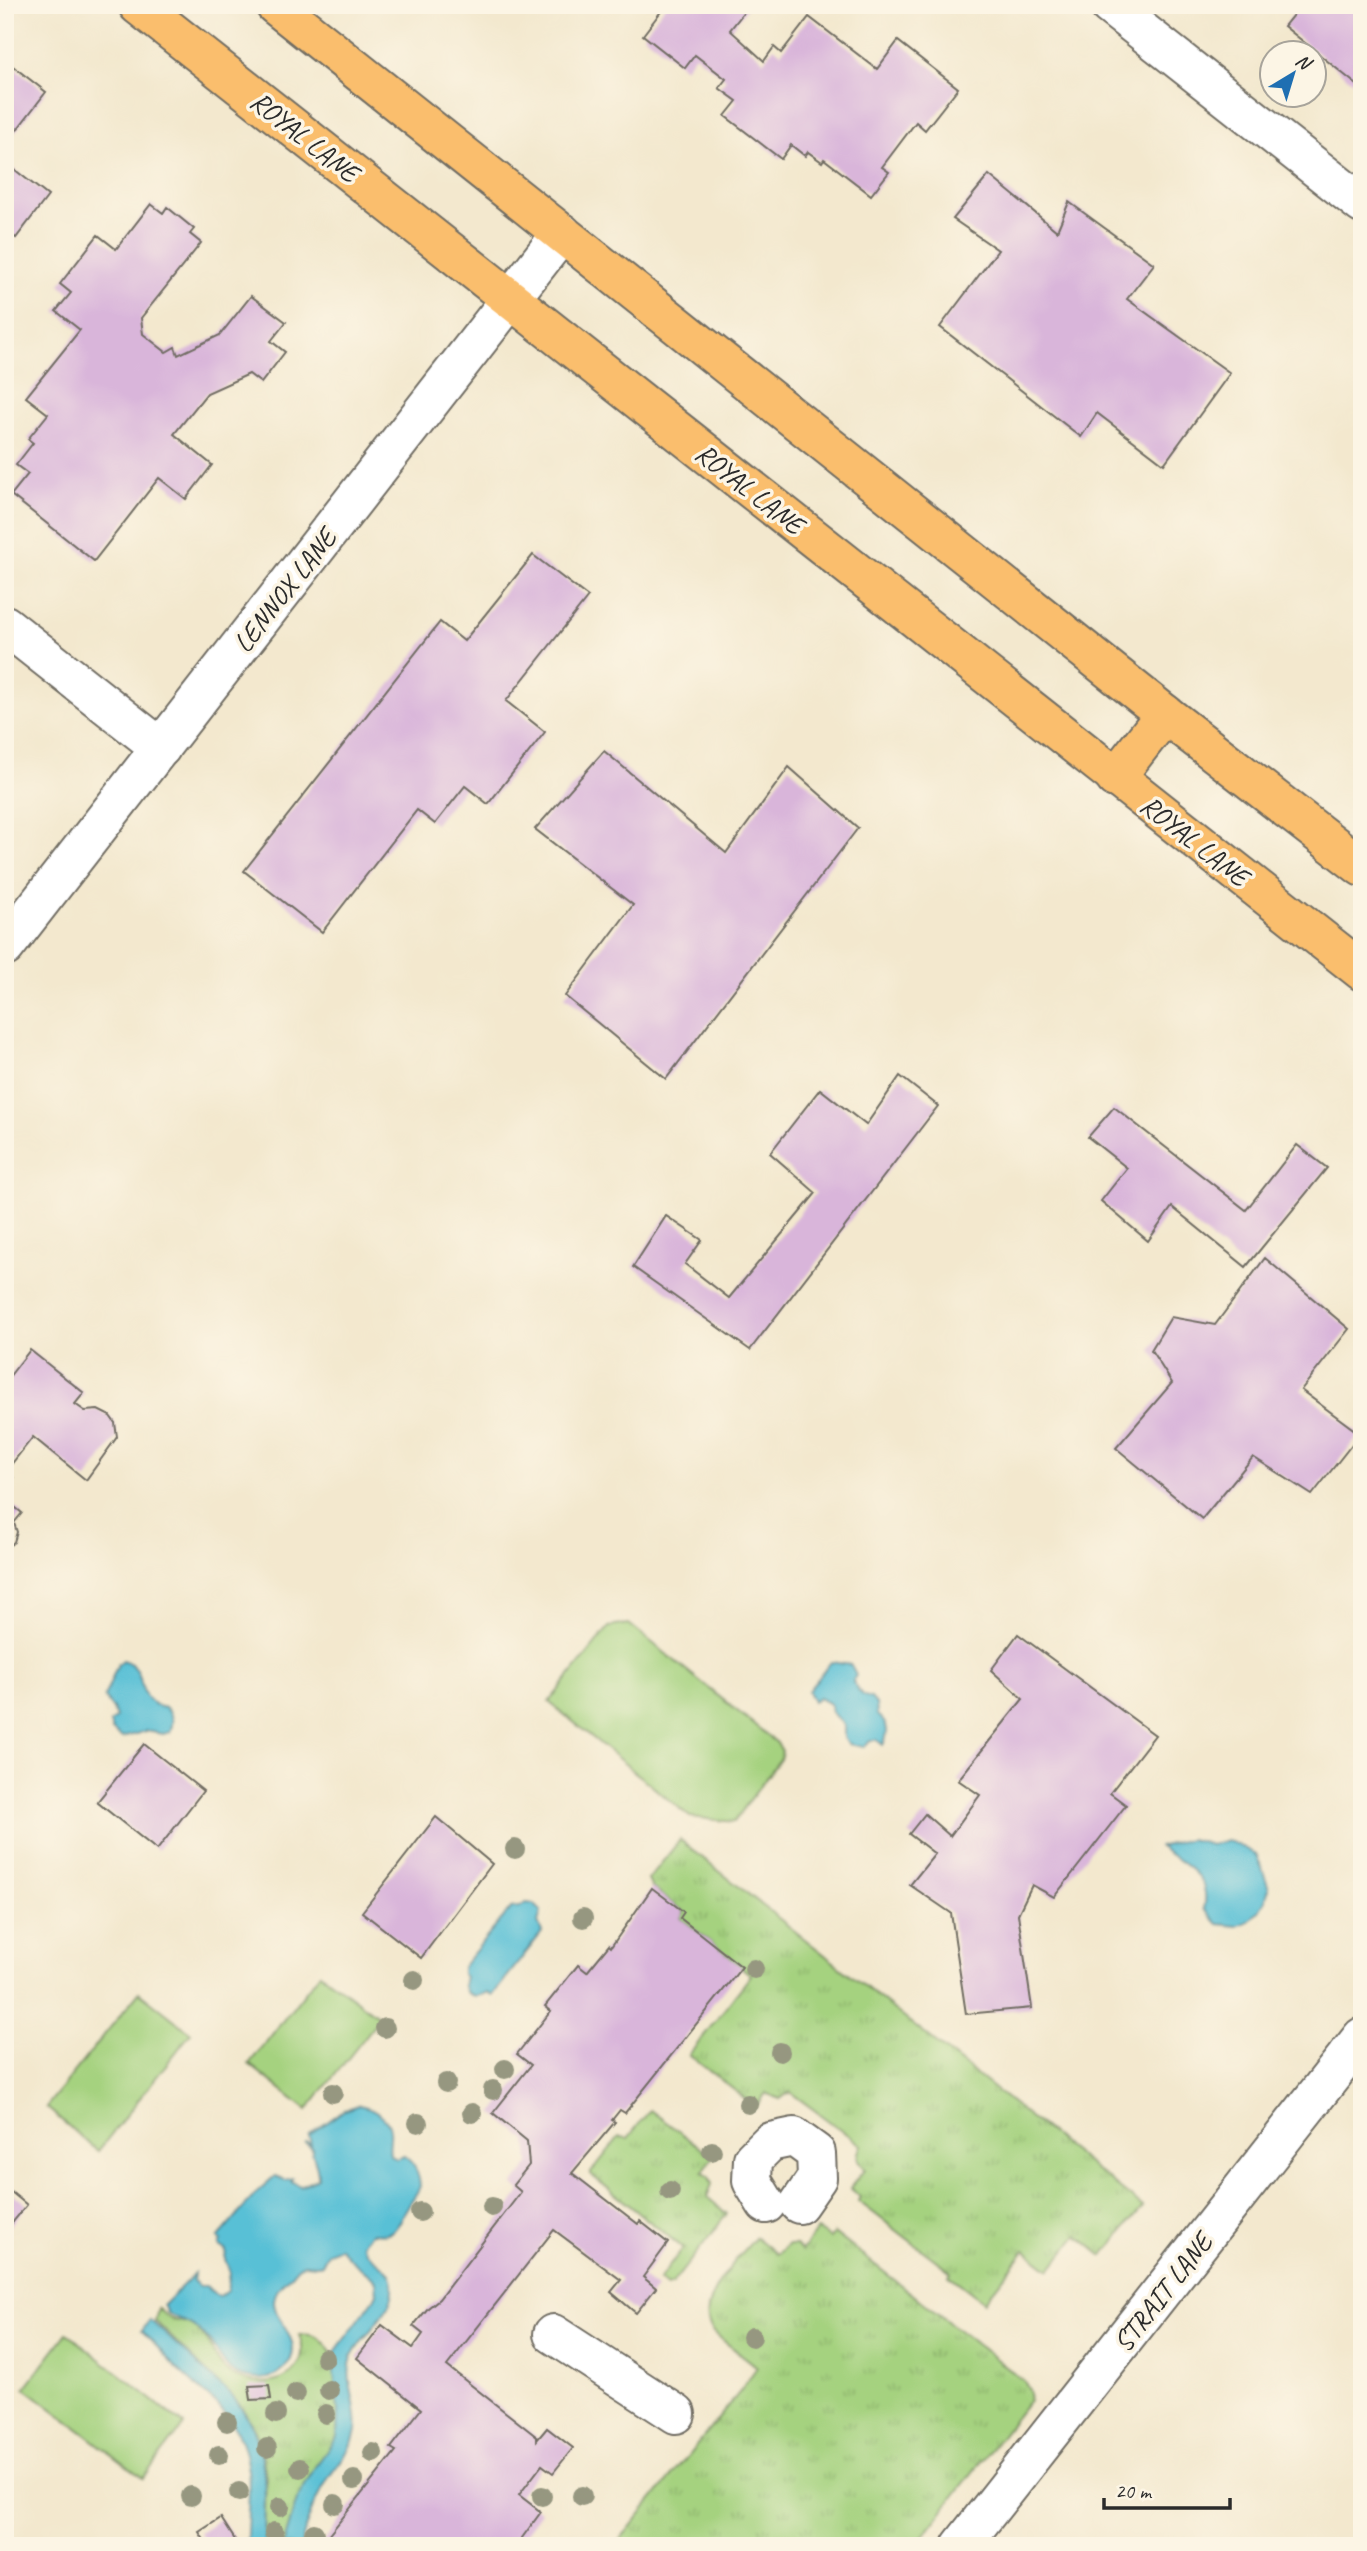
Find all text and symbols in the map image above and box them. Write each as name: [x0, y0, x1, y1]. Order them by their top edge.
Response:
north arrow: [1258, 38, 1328, 108]
text: N: [1291, 48, 1317, 76]
street label: ROYAL LANE: [243, 83, 368, 192]
street label: ROYAL LANE: [688, 435, 813, 544]
street label: LENNOX LANE: [225, 519, 346, 659]
street label: ROYAL LANE: [1133, 787, 1258, 896]
street label: STRAIT LANE: [1105, 2223, 1222, 2359]
scale bar: [1104, 2467, 1230, 2511]
text: 20 m: [1115, 2478, 1153, 2504]

